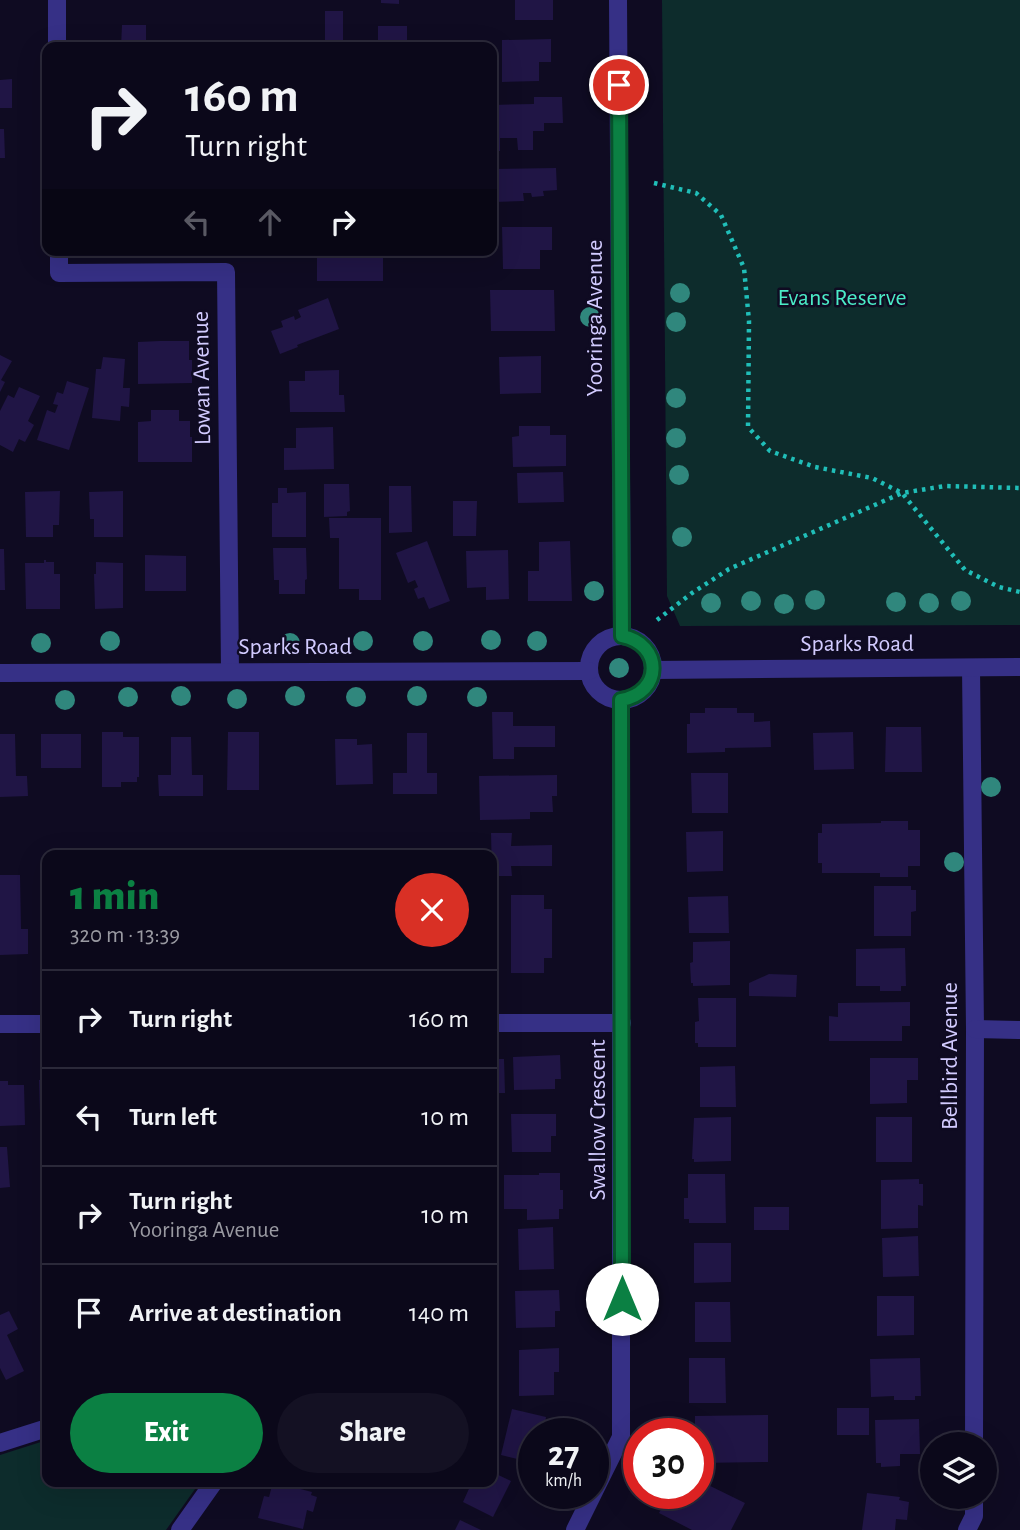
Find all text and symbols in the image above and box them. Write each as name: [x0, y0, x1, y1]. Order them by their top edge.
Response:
pin: [589, 55, 649, 115]
icon: arrive: [600, 66, 638, 104]
icon: right: [70, 70, 161, 161]
text: 160 m: [185, 72, 299, 121]
text: Turn right: [185, 130, 307, 162]
icon: left: [178, 203, 216, 241]
icon: ahead: [251, 203, 289, 241]
icon: right: [324, 203, 362, 241]
street label: Yooringa Avenue: [583, 240, 607, 396]
park label: Evans Reserve: [777, 286, 907, 310]
street label: Lowan Avenue: [189, 311, 215, 445]
street label: Sparks Road: [800, 632, 914, 656]
street label: Sparks Road: [238, 635, 352, 659]
button: close: [395, 873, 469, 947]
text: 1 min: [70, 875, 159, 917]
text: 320 m · 13:39: [70, 924, 180, 947]
street label: Bellbird Avenue: [938, 982, 962, 1130]
icon: right: [70, 1000, 108, 1038]
text: Turn right: [129, 1006, 232, 1032]
text: 160 m: [409, 1006, 469, 1032]
street label: Swallow Crescent: [586, 1039, 610, 1201]
icon: left: [70, 1098, 108, 1136]
text: Turn left: [129, 1104, 217, 1130]
text: 10 m: [421, 1104, 469, 1130]
text: Turn right: [129, 1188, 232, 1214]
icon: right: [70, 1196, 108, 1234]
text: 10 m: [421, 1202, 469, 1228]
text: Yooringa Avenue: [129, 1219, 279, 1242]
position arrow: [585, 1262, 659, 1336]
icon: arrive: [70, 1294, 108, 1332]
text: Arrive at destination: [129, 1300, 342, 1326]
text: 140 m: [409, 1300, 469, 1326]
button: Exit: [70, 1393, 263, 1473]
button: Share: [277, 1393, 469, 1473]
speed limit sign: 30: [623, 1418, 714, 1509]
map controls: [920, 1432, 997, 1509]
button: layers: [920, 1432, 997, 1509]
text: 27: [548, 1437, 579, 1472]
text: km/h: [545, 1472, 582, 1490]

